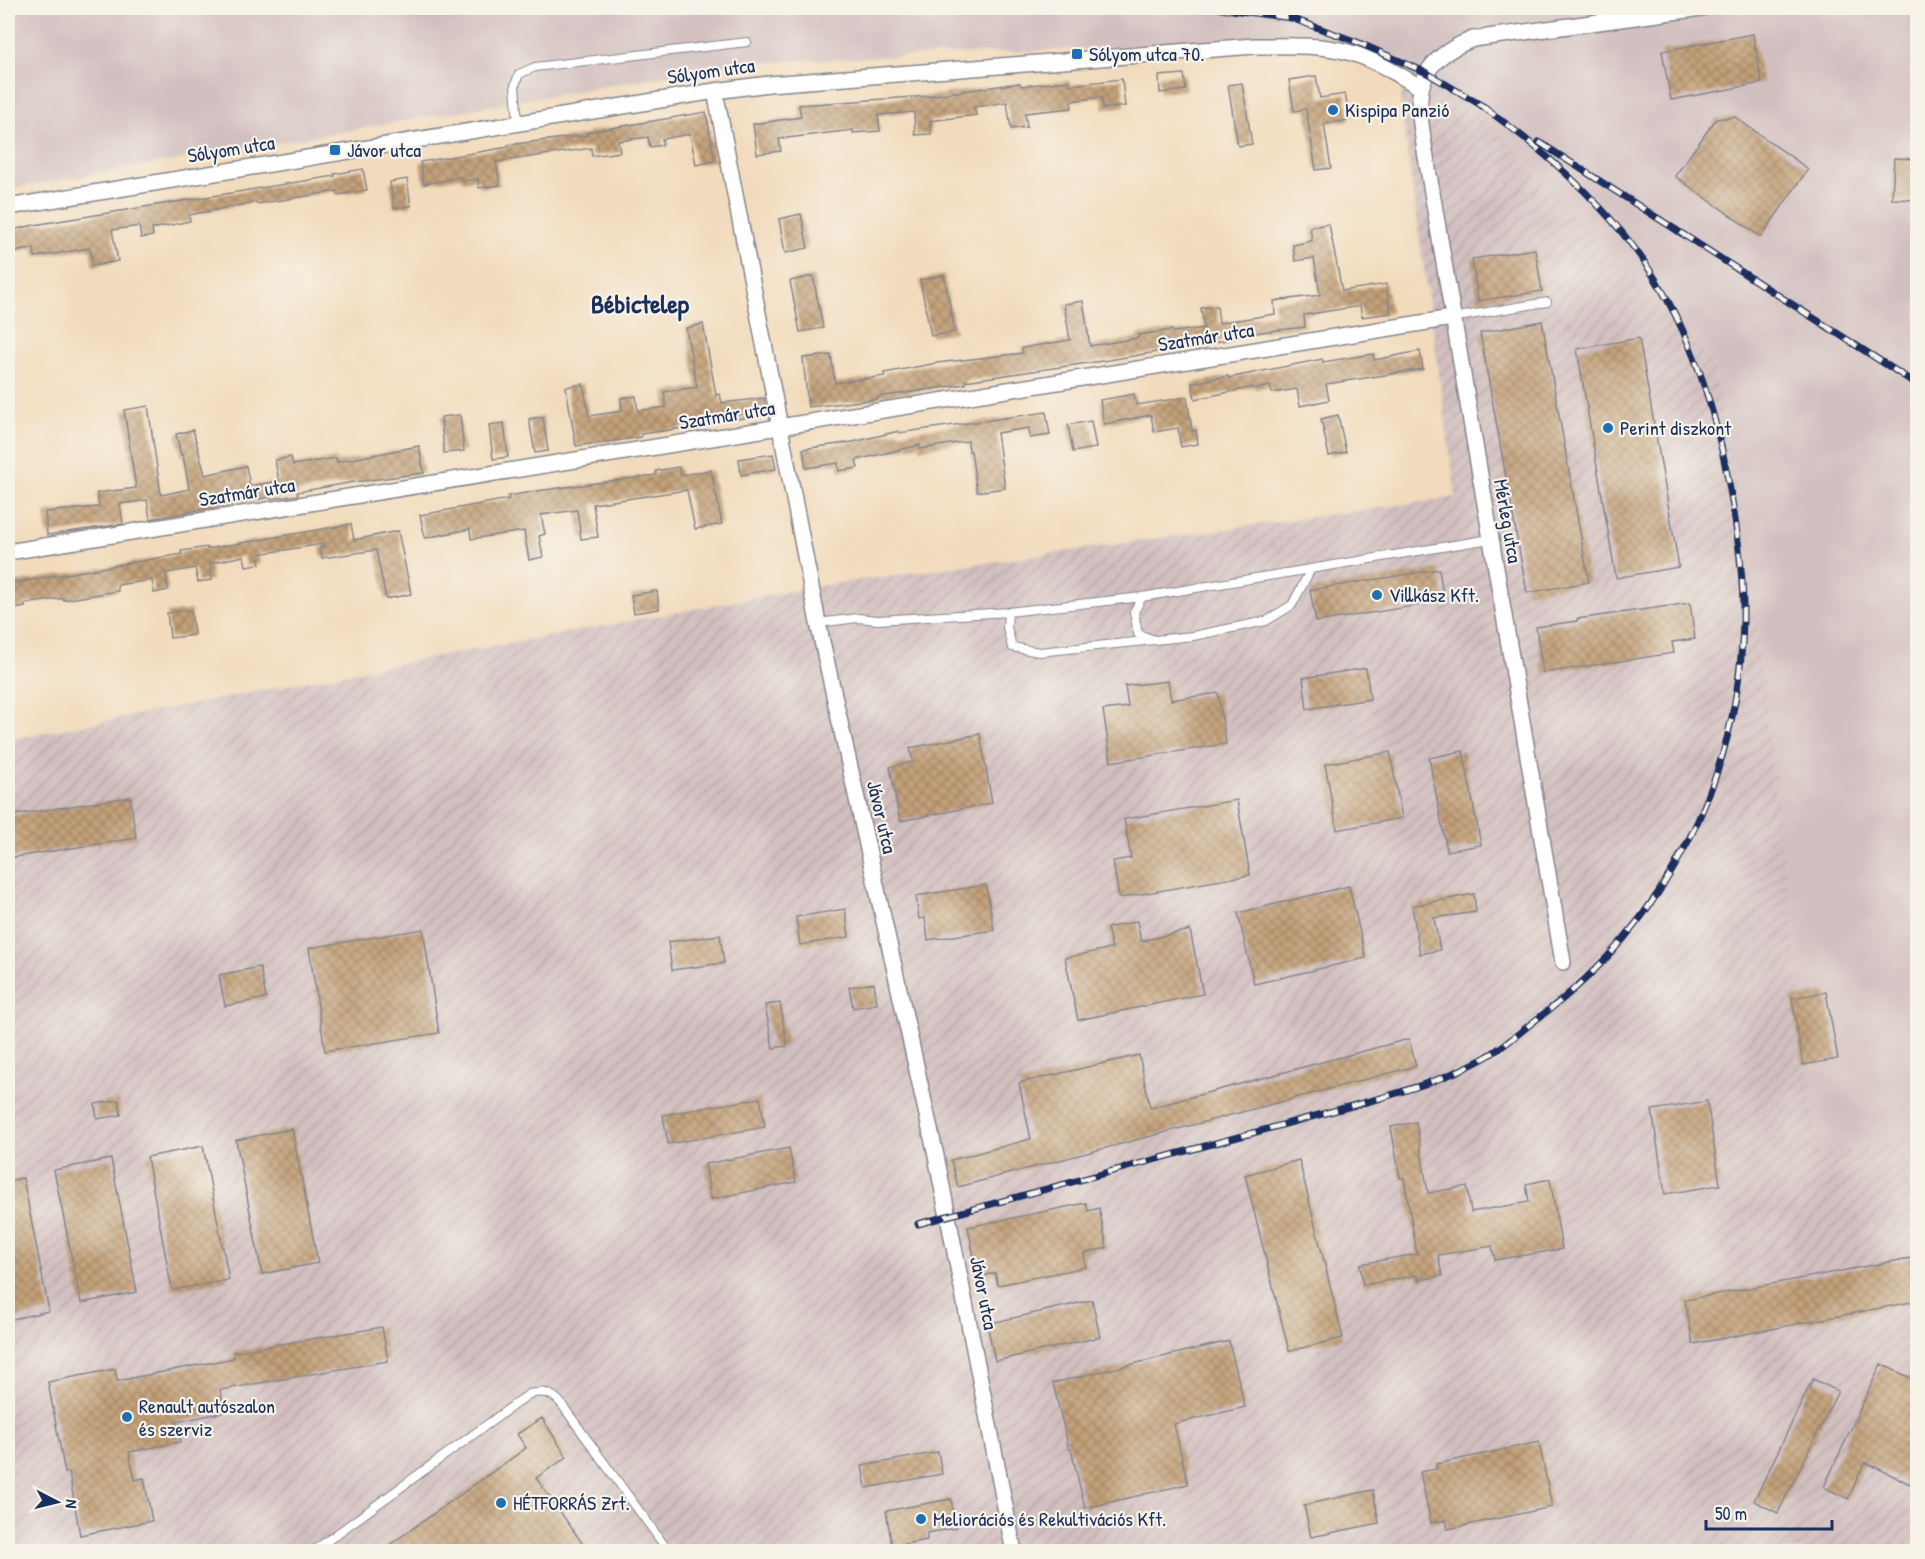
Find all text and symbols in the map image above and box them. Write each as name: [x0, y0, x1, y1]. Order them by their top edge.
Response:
place label: Sólyom utca 70.: [1089, 40, 1205, 67]
marker: Sólyom utca 70.: [1070, 47, 1084, 61]
street label: Sólyom utca: [666, 51, 756, 90]
place label: Kispipa Panzió: [1345, 96, 1449, 123]
marker: Kispipa Panzió: [1326, 103, 1340, 117]
street label: Sólyom utca: [185, 128, 277, 169]
place label: Jávor utca: [347, 136, 421, 163]
marker: Jávor utca: [328, 143, 342, 157]
district label: Bébictelep: [591, 286, 690, 322]
street label: Szatmár utca: [1156, 316, 1256, 357]
street label: Szatmár utca: [677, 394, 777, 435]
place label: Perint diszkont: [1620, 414, 1732, 441]
marker: Perint diszkont: [1601, 421, 1615, 435]
street label: Szatmár utca: [197, 471, 297, 512]
street label: Mérleg utca: [1488, 477, 1529, 565]
place label: Villkász Kft.: [1389, 581, 1479, 608]
marker: Villkász Kft.: [1370, 588, 1384, 602]
street label: Jávor utca: [861, 778, 904, 856]
street label: Jávor utca: [964, 1254, 1005, 1332]
place label: Renault autószalon és szerviz: [139, 1392, 275, 1442]
marker: Renault autószalon és szerviz: [120, 1410, 134, 1424]
north arrow: [27, 1472, 87, 1532]
place label: HÉTFORRÁS Zrt.: [513, 1489, 630, 1516]
scale bar: [1706, 1493, 1832, 1531]
marker: HÉTFORRÁS Zrt.: [494, 1496, 508, 1510]
text: N: [60, 1498, 83, 1510]
text: 50 m: [1715, 1501, 1747, 1526]
place label: Meliorációs és Rekultivációs Kft.: [933, 1505, 1166, 1532]
marker: Meliorációs és Rekultivációs Kft.: [914, 1512, 928, 1526]

